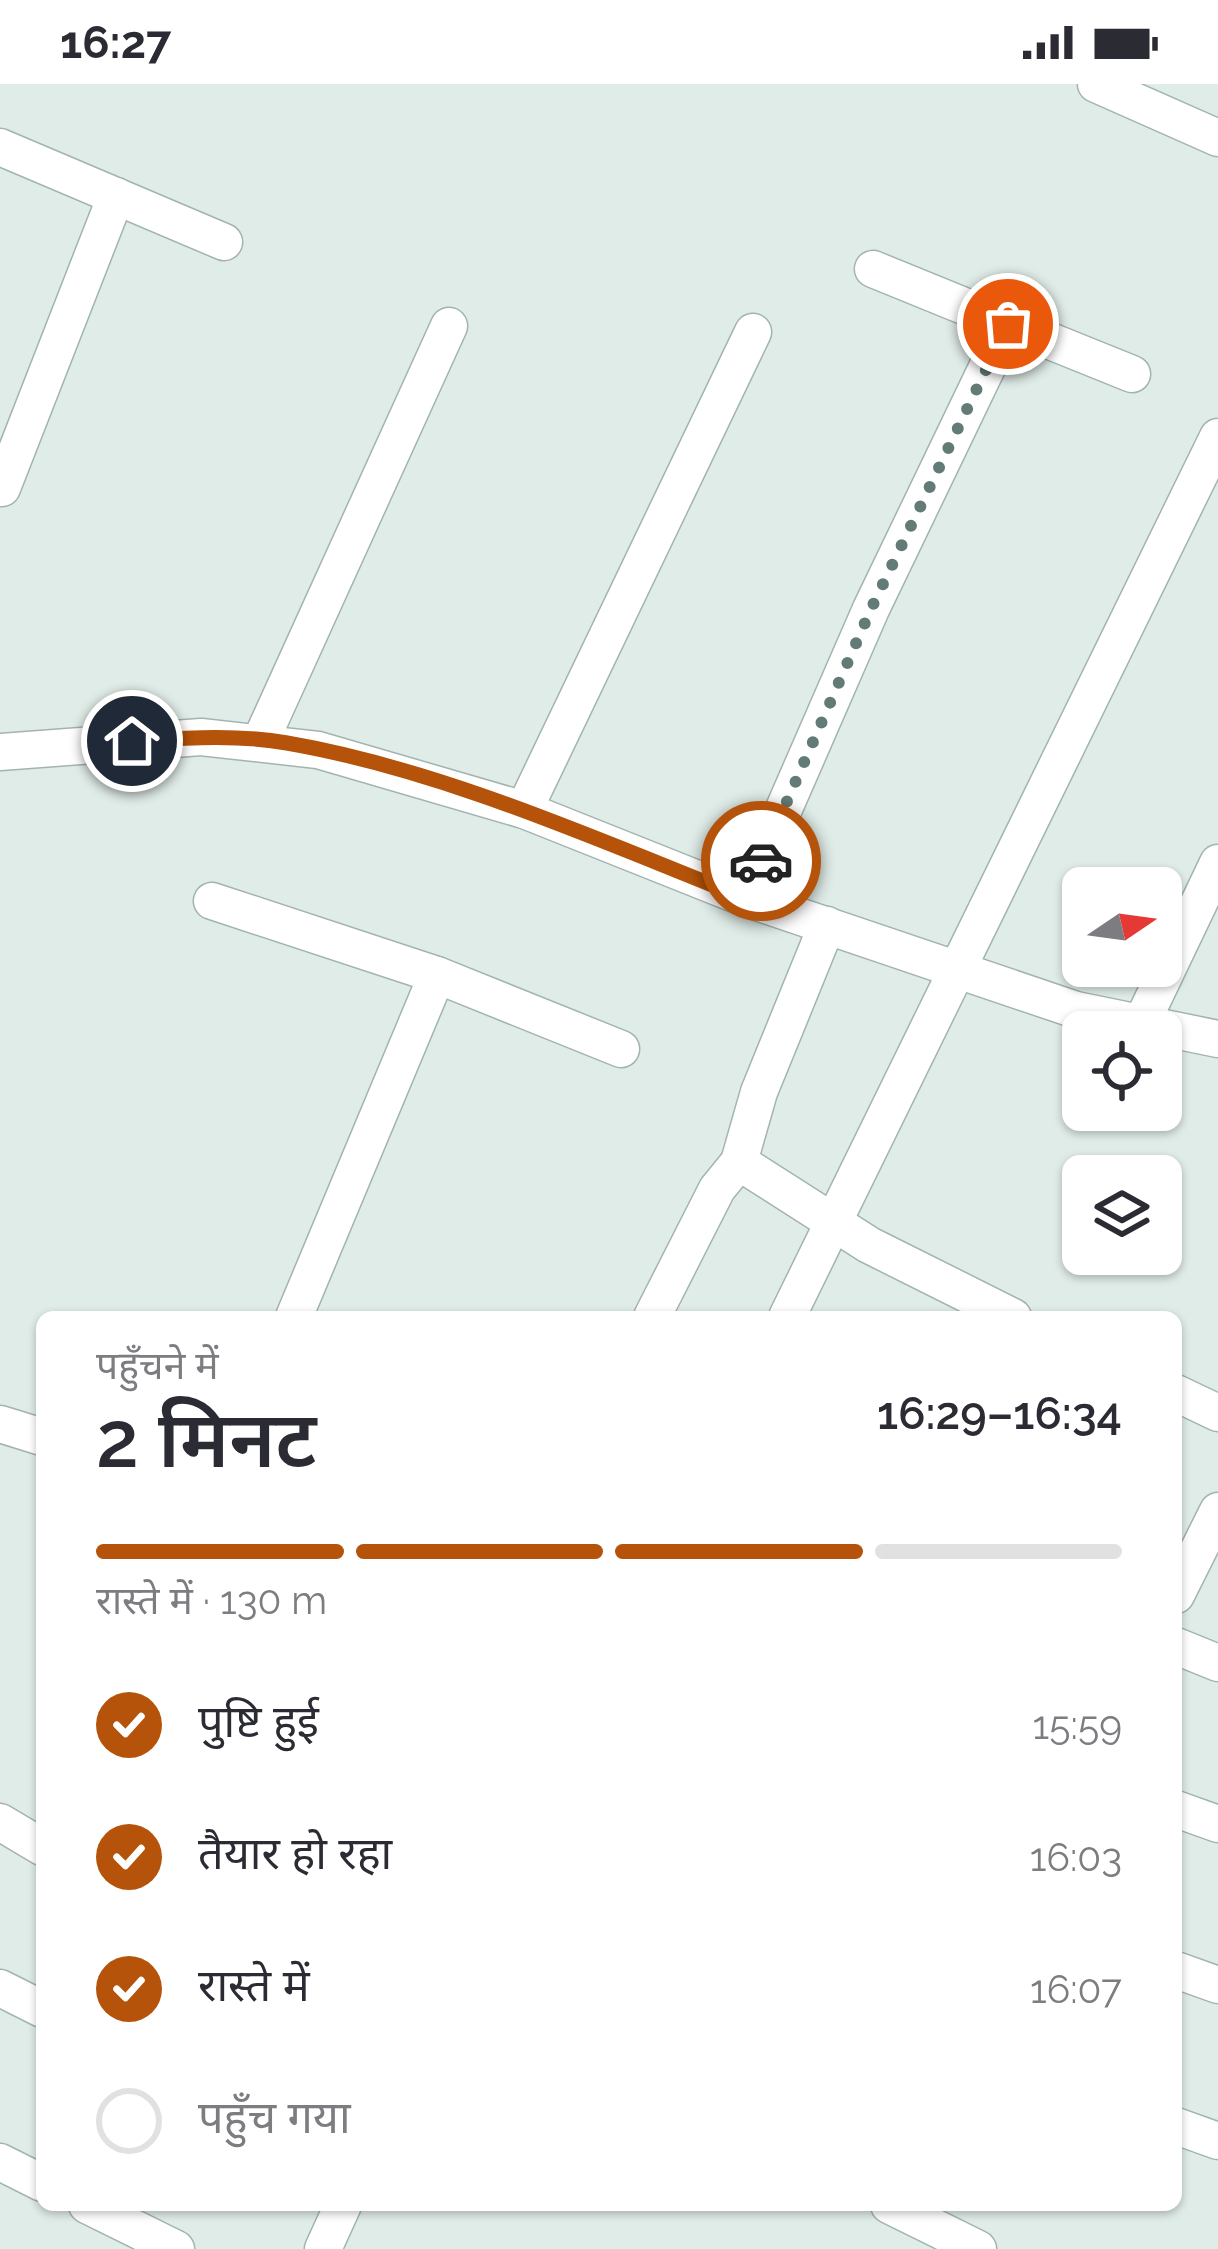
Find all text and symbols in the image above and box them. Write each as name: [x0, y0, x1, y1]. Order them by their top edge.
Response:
text: 16:27: [60, 16, 171, 69]
pin: [957, 273, 1059, 375]
icon: bag: [975, 291, 1041, 357]
pin: [81, 690, 183, 792]
icon: home: [99, 708, 165, 774]
courier: [701, 801, 821, 921]
icon: car: [728, 828, 794, 894]
north arrow: [1062, 867, 1182, 987]
map controls: [1062, 867, 1182, 1275]
button: locate: [1062, 1011, 1182, 1131]
button: layers: [1062, 1155, 1182, 1275]
text: पहुँचने में: [96, 1342, 219, 1388]
text: 16:29–16:34: [877, 1387, 1122, 1440]
text: 2 मिनट: [96, 1394, 316, 1485]
text: रास्ते में · 130 m: [96, 1577, 327, 1623]
icon: check: [96, 1692, 162, 1758]
text: पुष्टि हुई: [198, 1695, 319, 1748]
text: 15:59: [1033, 1702, 1122, 1748]
icon: check: [96, 1824, 162, 1890]
text: तैयार हो रहा: [198, 1827, 392, 1880]
text: 16:03: [1030, 1834, 1122, 1880]
icon: check: [96, 1956, 162, 2022]
text: रास्ते में: [198, 1959, 310, 2012]
text: 16:07: [1030, 1966, 1122, 2012]
text: पहुँच गया: [198, 2091, 351, 2144]

